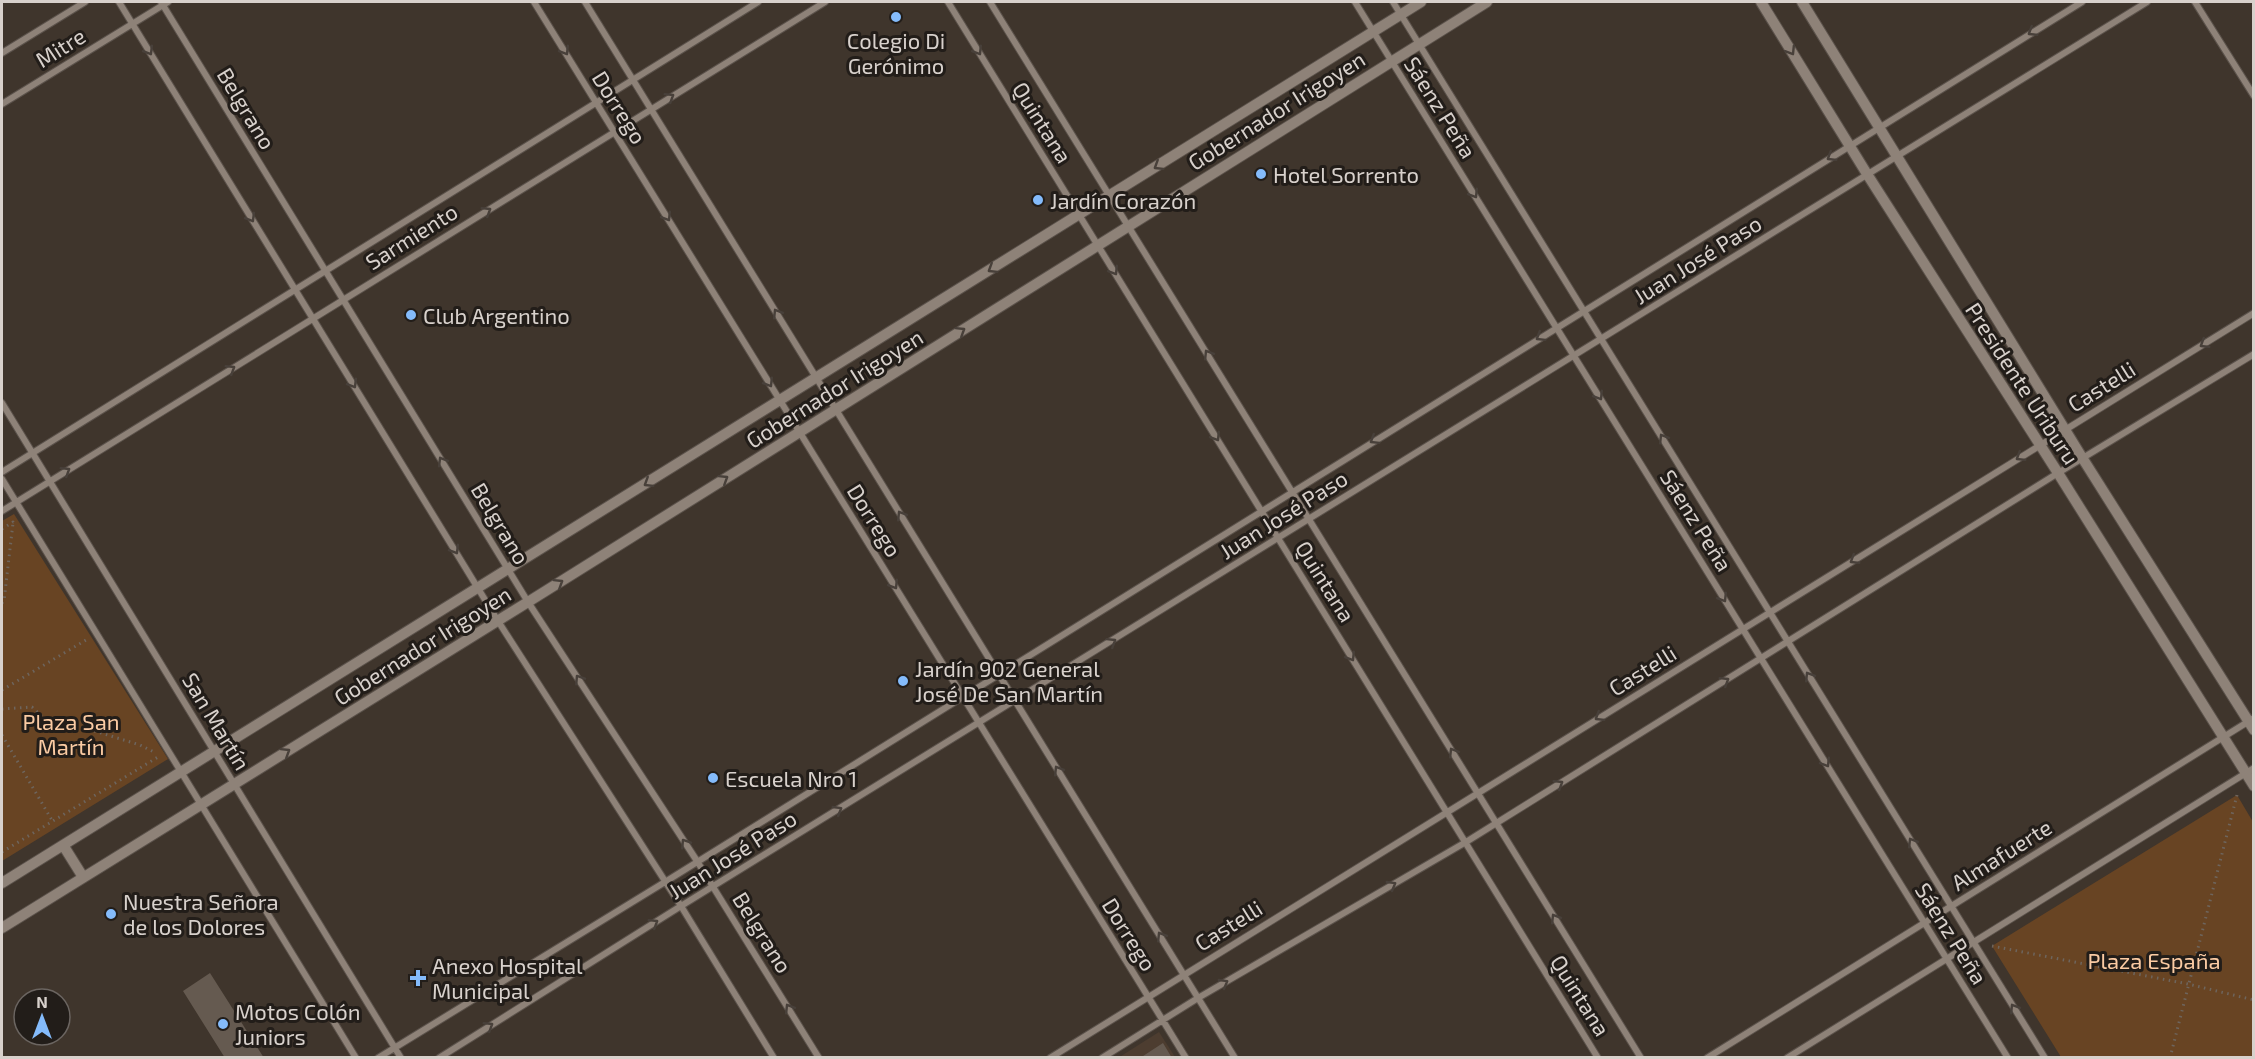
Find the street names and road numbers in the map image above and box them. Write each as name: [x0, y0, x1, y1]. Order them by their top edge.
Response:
street label: Mitre: [30, 22, 90, 72]
street label: Gobernador Irigoyen: [1183, 45, 1369, 175]
street label: Sáenz Peña: [1400, 51, 1482, 163]
street label: Belgrano: [213, 63, 281, 153]
street label: Dorrego: [588, 66, 652, 148]
street label: Quintana: [1007, 77, 1078, 168]
street label: Sarmiento: [360, 198, 462, 274]
street label: Juan José Paso: [1628, 209, 1766, 309]
street label: Presidente Uriburu: [1961, 297, 2085, 469]
street label: Gobernador Irigoyen: [741, 323, 927, 453]
street label: Castelli: [2063, 355, 2139, 417]
street label: Juan José Paso: [1214, 464, 1352, 564]
street label: Sáenz Peña: [1656, 464, 1738, 576]
street label: Belgrano: [467, 478, 535, 568]
street label: Dorrego: [843, 479, 907, 561]
street label: Quintana: [1290, 536, 1361, 627]
street label: Gobernador Irigoyen: [329, 580, 515, 710]
street label: Castelli: [1604, 639, 1680, 701]
street label: San Martín: [178, 668, 256, 774]
street label: Juan José Paso: [663, 804, 801, 904]
street label: Almafuerte: [1946, 813, 2056, 895]
street label: Sáenz Peña: [1911, 877, 1993, 989]
street label: Belgrano: [728, 887, 798, 977]
street label: Dorrego: [1098, 893, 1162, 975]
street label: Castelli: [1190, 894, 1266, 956]
street label: Quintana: [1545, 950, 1616, 1041]

